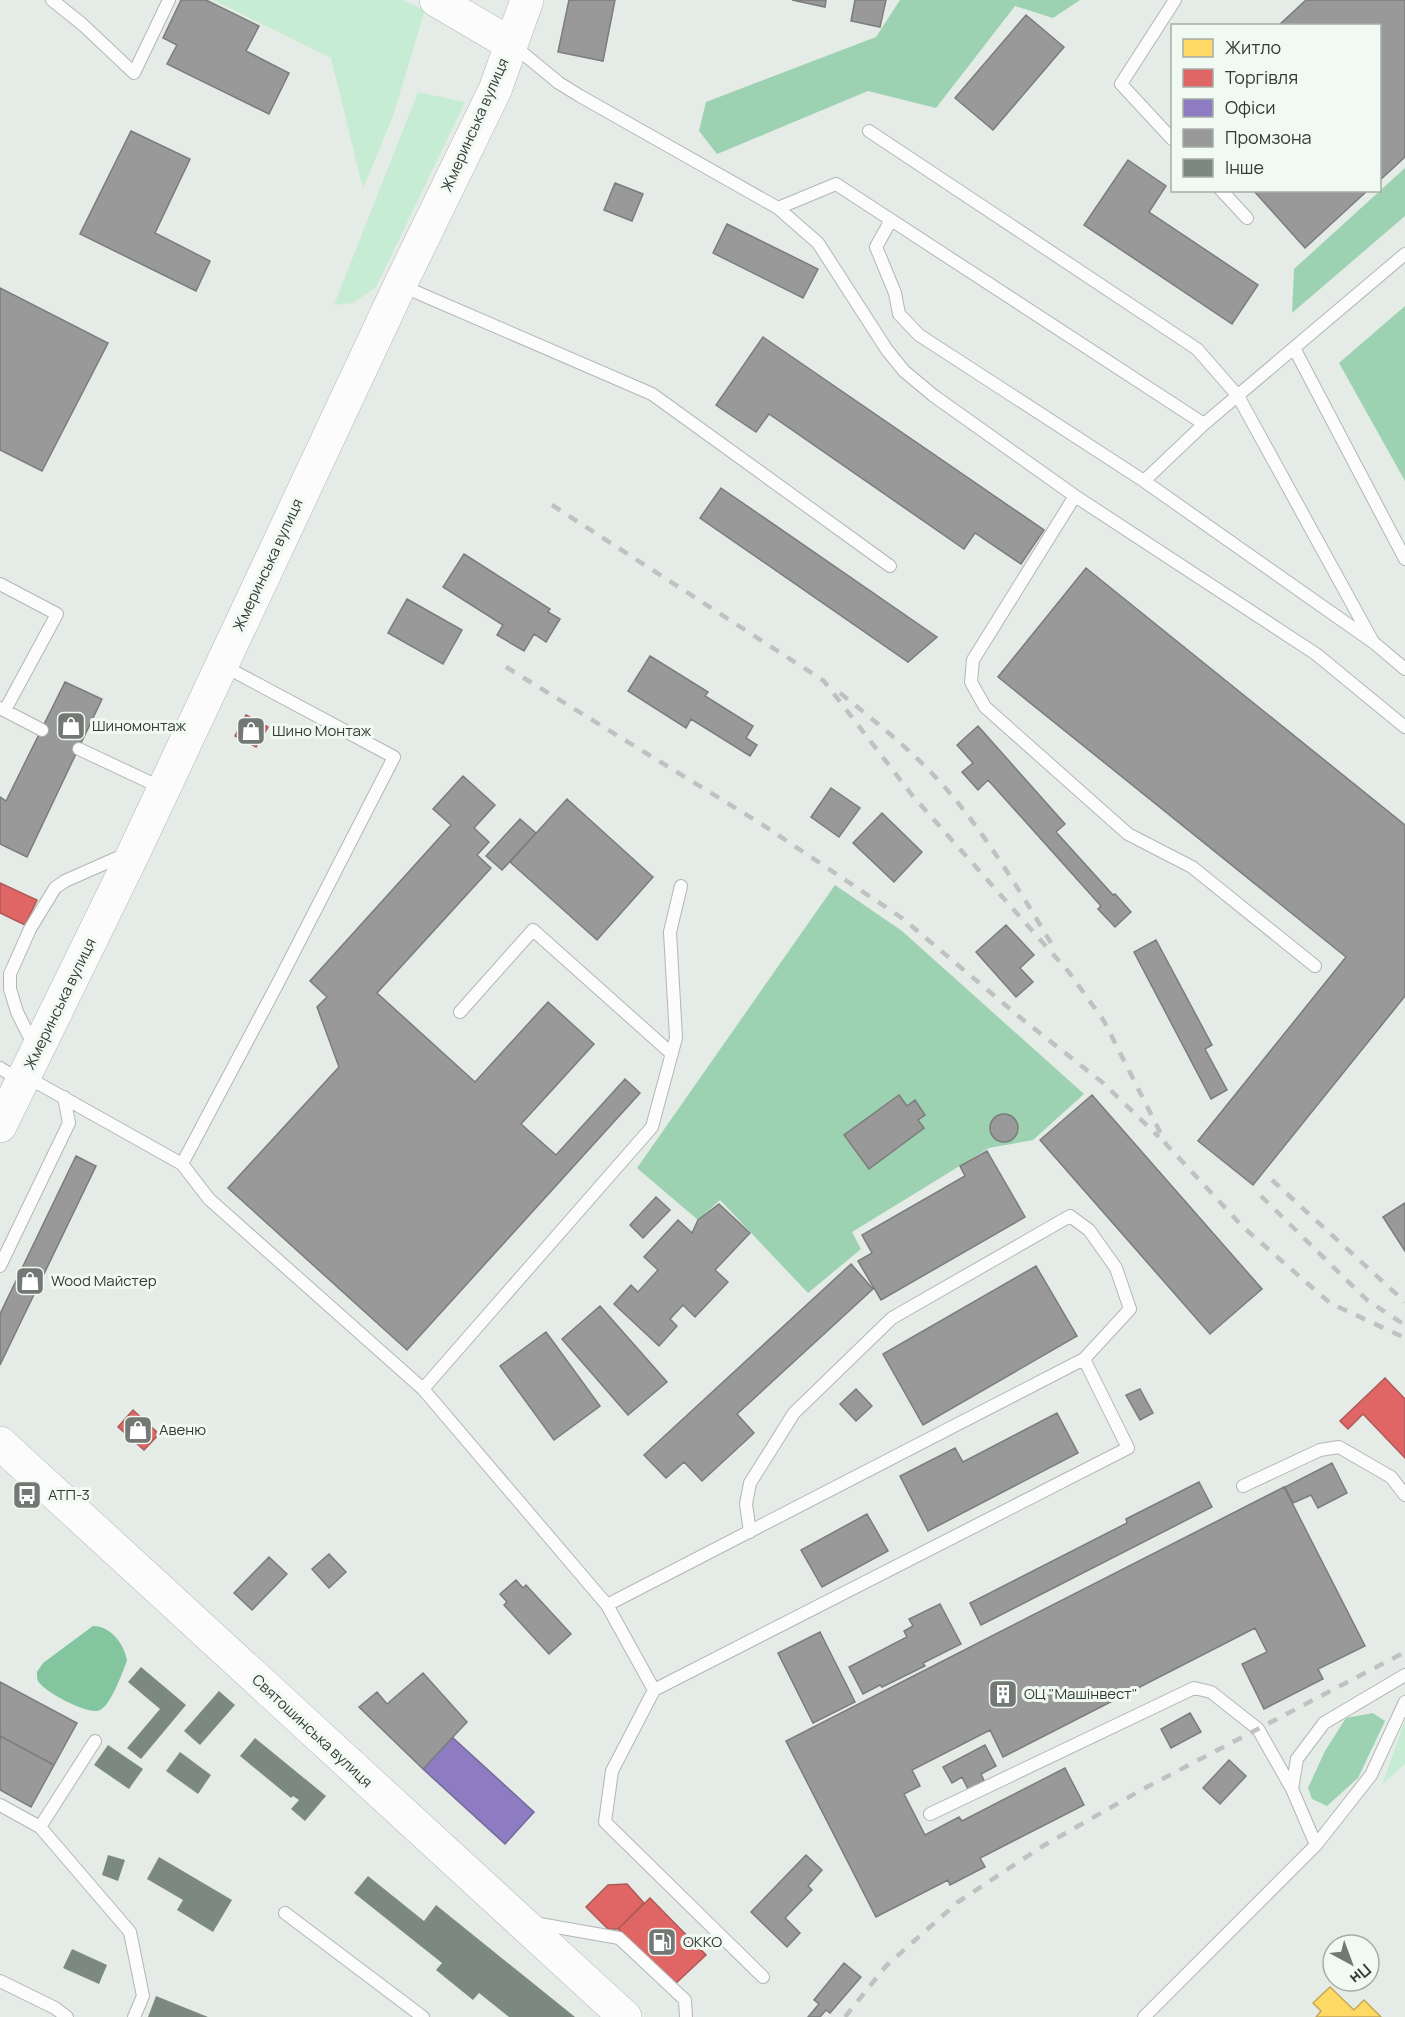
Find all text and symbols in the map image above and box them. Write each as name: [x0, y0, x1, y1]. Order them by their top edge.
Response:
legend: [1171, 24, 1381, 192]
text: Житло: [1225, 35, 1281, 59]
street label: Жмеринська вулиця: [436, 55, 513, 195]
text: Торгівля: [1225, 65, 1298, 89]
text: Офіси: [1225, 95, 1275, 119]
text: Промзона: [1225, 125, 1312, 149]
text: Інше: [1225, 155, 1264, 179]
street label: Жмеринська вулиця: [228, 495, 308, 635]
shop icon: Шиномонтаж: [55, 710, 87, 742]
place label: Шиномонтаж: [92, 715, 187, 736]
shop icon: Шино Монтаж: [235, 715, 267, 747]
place label: Шино Монтаж: [272, 720, 372, 741]
street label: Жмеринська вулиця: [18, 934, 101, 1073]
shop icon: Wood Майстер: [14, 1265, 46, 1297]
place label: Wood Майстер: [51, 1270, 157, 1291]
shop icon: Авеню: [122, 1414, 154, 1446]
place label: Авеню: [159, 1419, 206, 1440]
bus stop icon: АТП-3: [11, 1479, 43, 1511]
place label: АТП-3: [48, 1484, 90, 1505]
street label: Святошинська вулиця: [248, 1669, 377, 1792]
building icon: ОЦ "Машінвест": [987, 1678, 1019, 1710]
place label: ОЦ "Машінвест": [1024, 1683, 1138, 1704]
fuel station icon: ОККО: [646, 1926, 678, 1958]
place label: ОККО: [683, 1931, 722, 1952]
north arrow: [1321, 1933, 1381, 1993]
text: Пн: [1345, 1959, 1376, 1990]

